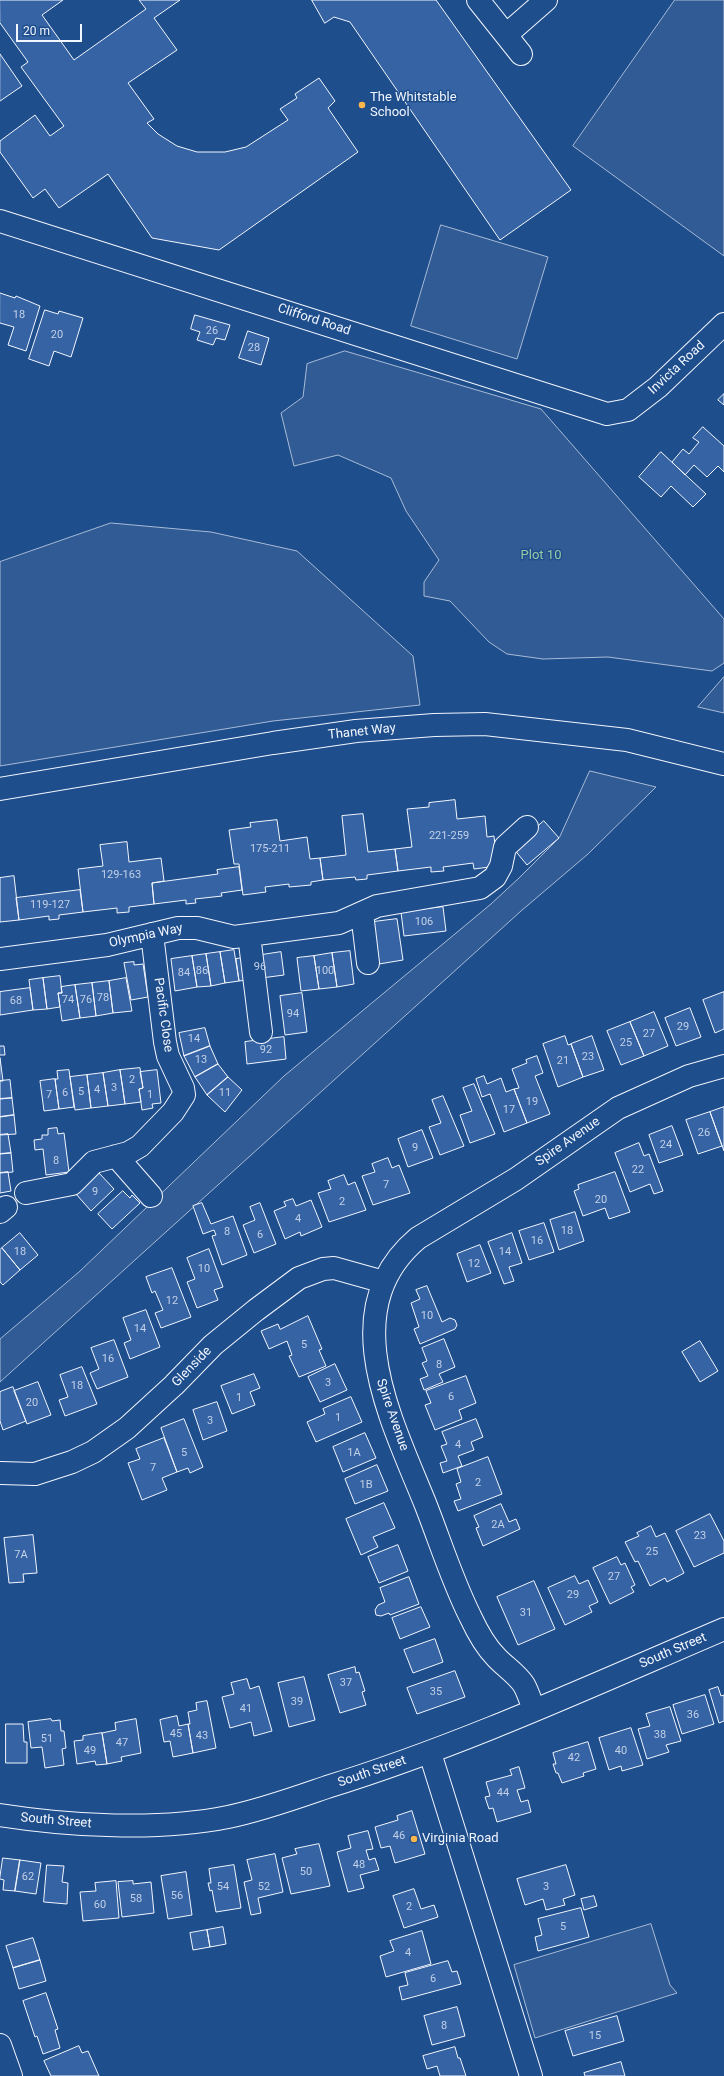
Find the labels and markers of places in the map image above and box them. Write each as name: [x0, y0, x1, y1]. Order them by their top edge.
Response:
place label: The Whitstable School: [370, 90, 457, 121]
marker: The Whitstable School: [357, 100, 367, 110]
place label: Virginia Road: [422, 1831, 499, 1847]
marker: Virginia Road: [409, 1834, 419, 1844]

